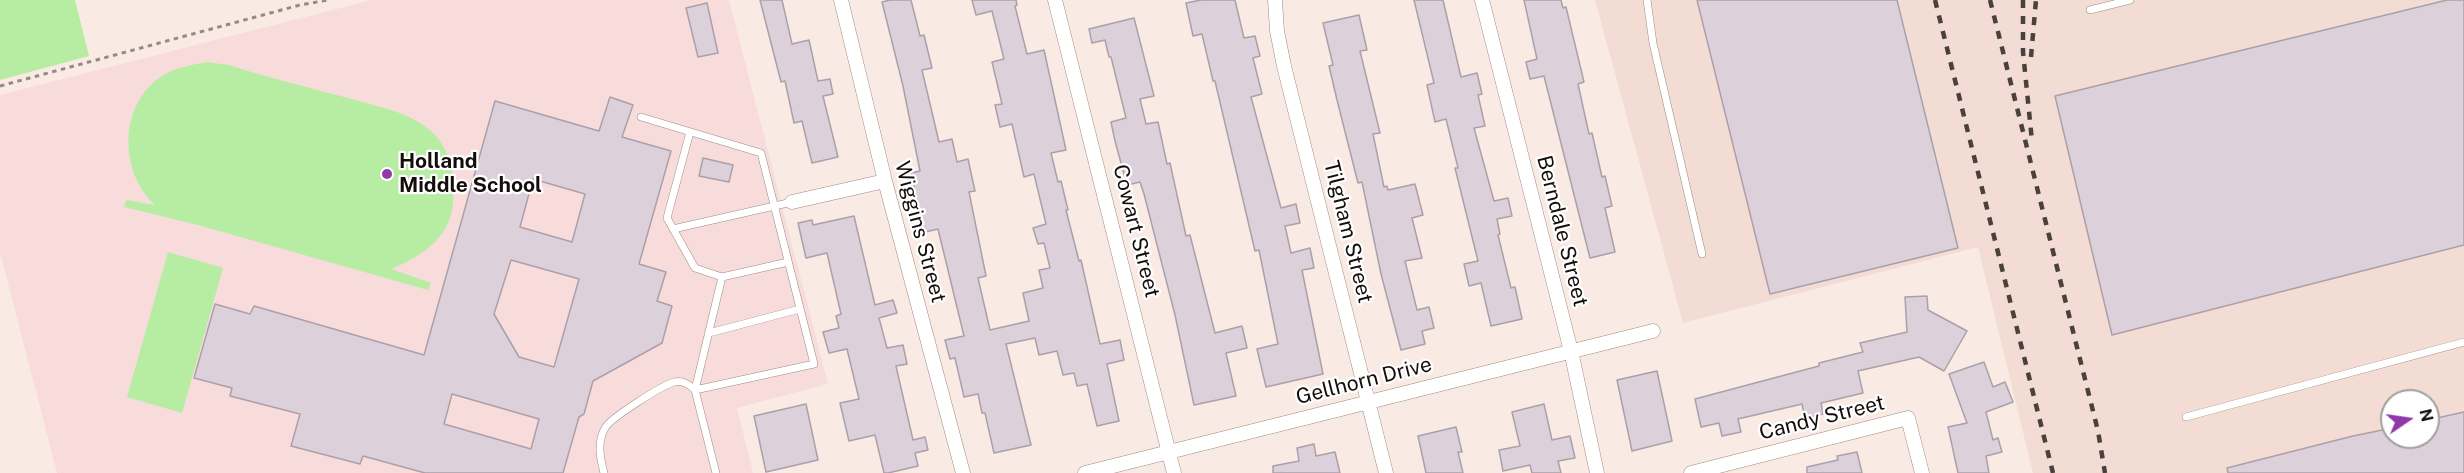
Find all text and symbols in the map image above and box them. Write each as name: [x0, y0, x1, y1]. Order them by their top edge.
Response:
place label: Holland Middle School: [399, 149, 542, 199]
street label: Berndale Street: [1531, 153, 1593, 309]
street label: Wiggins Street: [889, 158, 951, 306]
street label: Tilgham Street: [1318, 158, 1378, 306]
street label: Cowart Street: [1107, 162, 1165, 300]
marker: Holland Middle School: [380, 167, 394, 181]
street label: Gellhorn Drive: [1293, 352, 1435, 410]
north arrow: [2380, 389, 2440, 449]
street label: Candy Street: [1757, 390, 1887, 446]
text: N: [2415, 407, 2437, 424]

